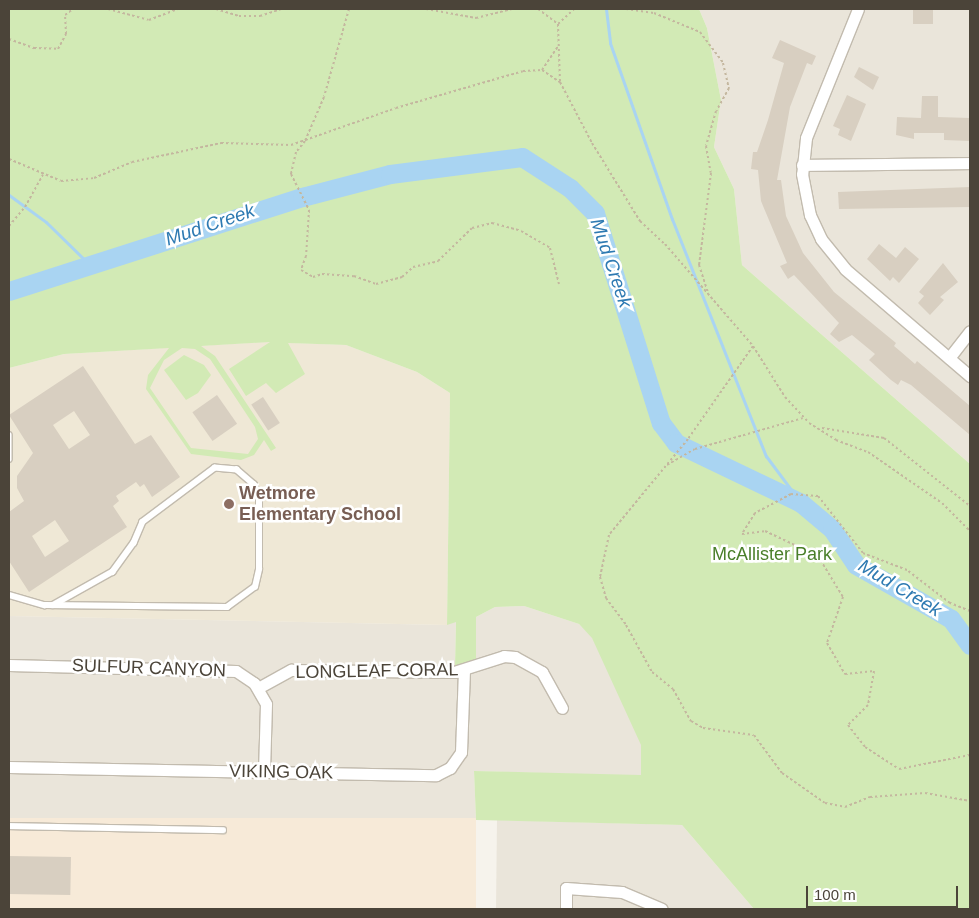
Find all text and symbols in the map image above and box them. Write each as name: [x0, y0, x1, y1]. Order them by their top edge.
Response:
water label: Mud Creek: [162, 199, 258, 251]
water label: Mud Creek: [585, 215, 637, 311]
place label: Wetmore Elementary School: [239, 483, 401, 526]
marker: Wetmore Elementary School: [223, 498, 235, 510]
park label: McAllister Park: [712, 543, 832, 565]
water label: Mud Creek: [854, 554, 946, 622]
street label: SULFUR CANYON: [72, 655, 226, 681]
street label: LONGLEAF CORAL: [295, 659, 459, 683]
street label: VIKING OAK: [229, 760, 333, 784]
scale bar: [809, 876, 962, 908]
text: 100 m: [814, 886, 856, 903]

